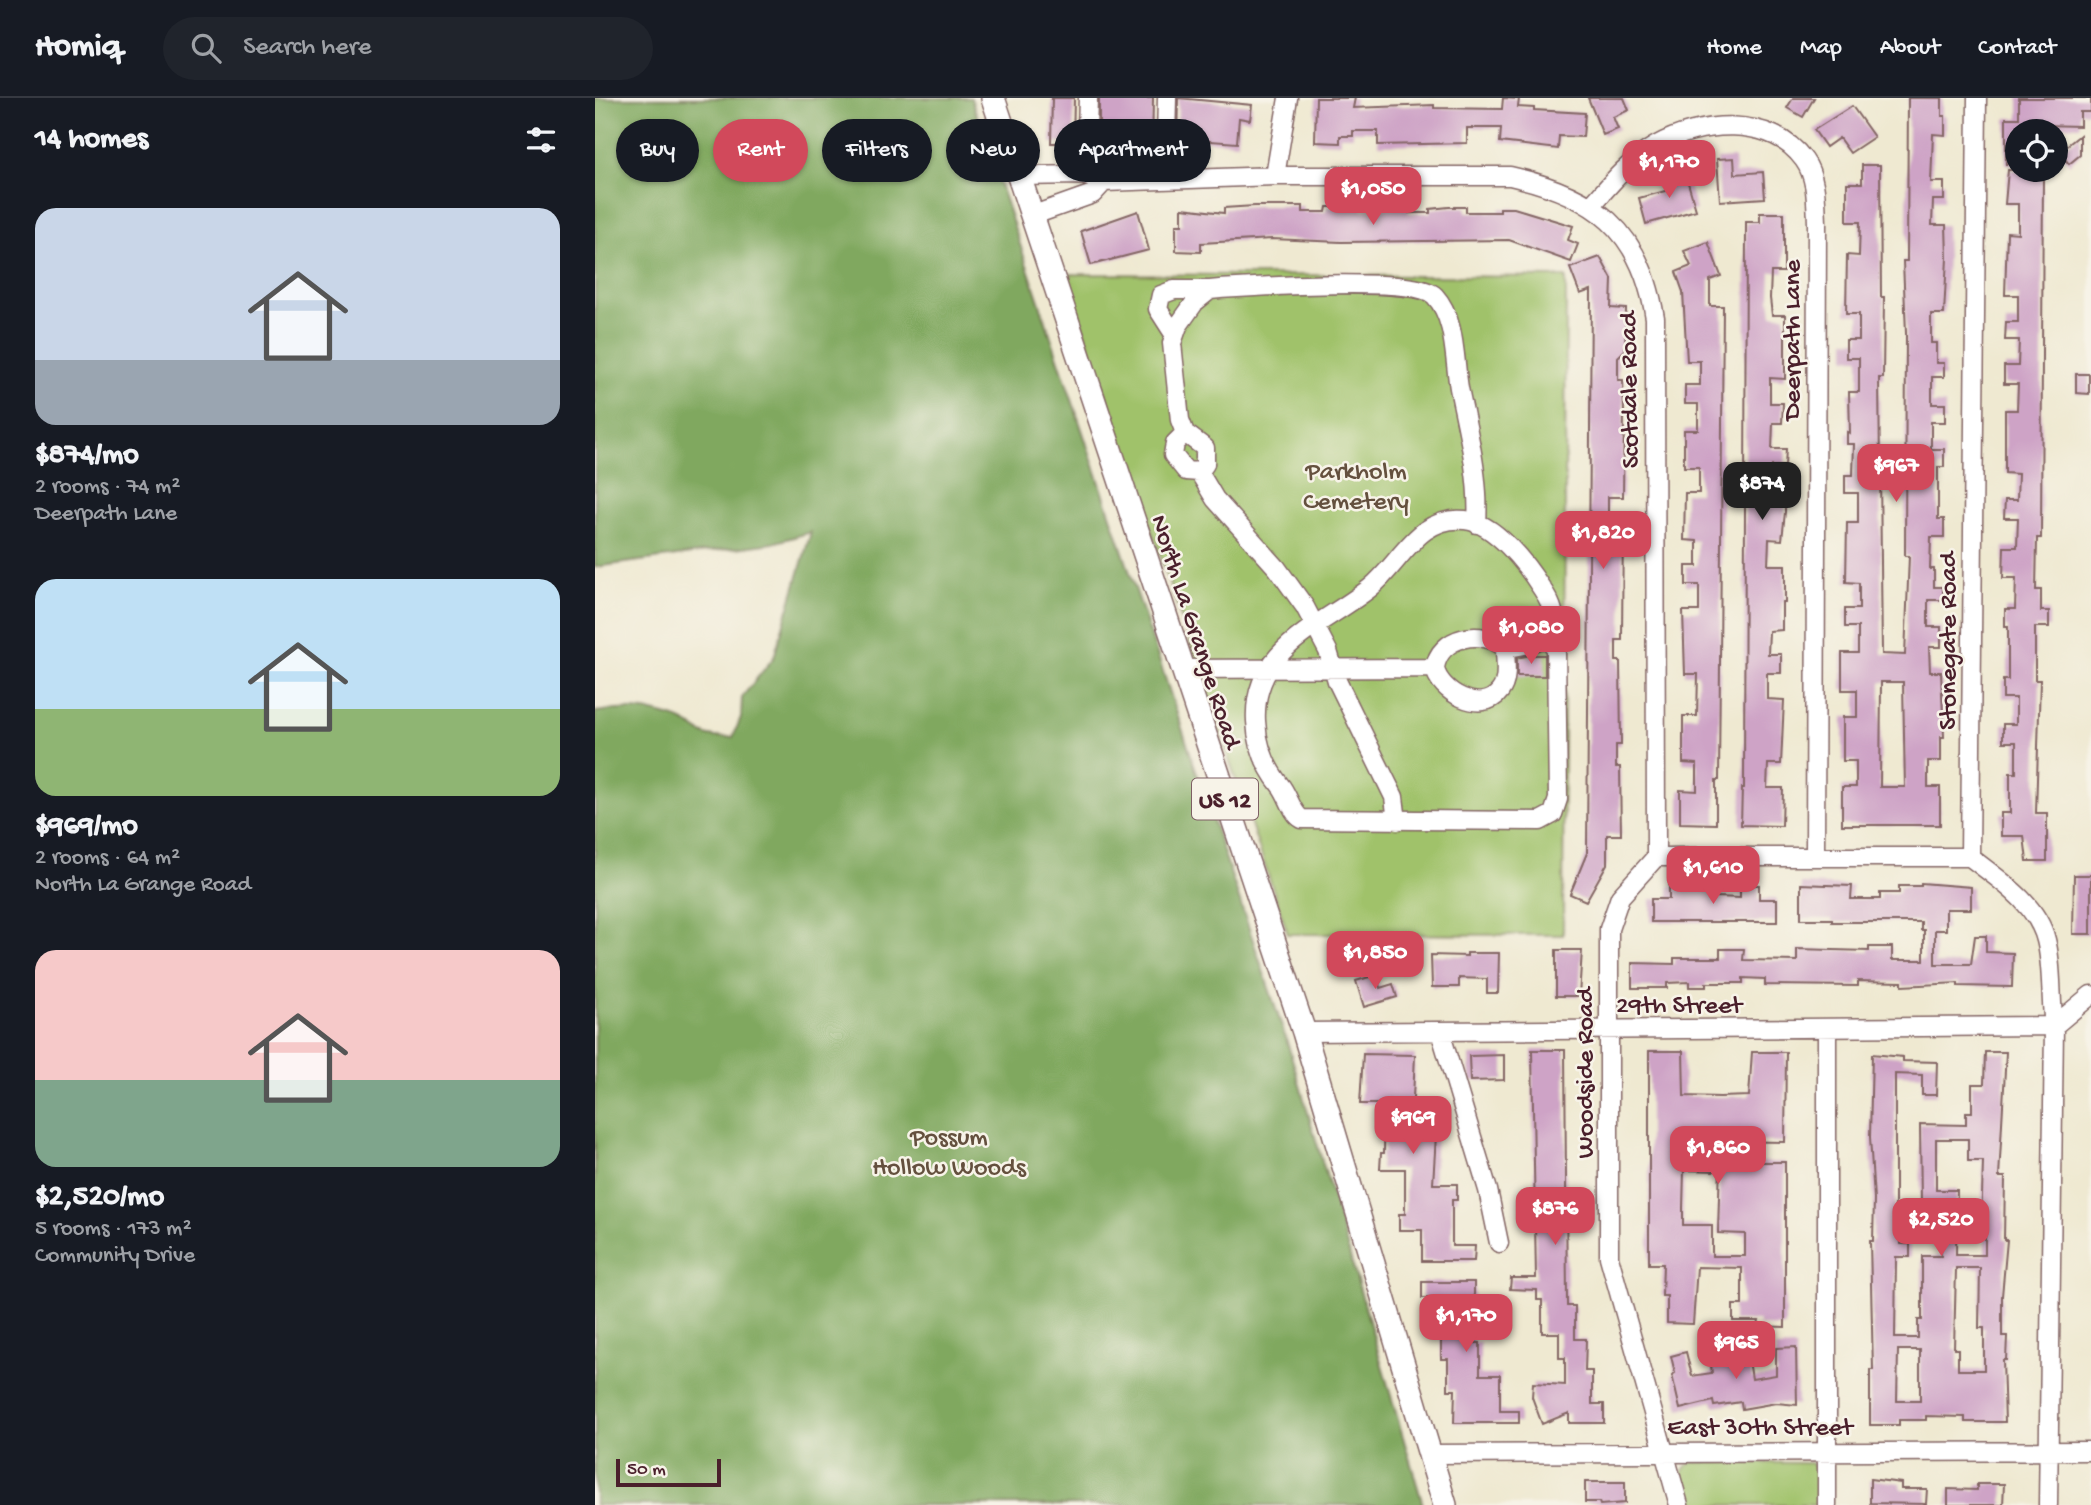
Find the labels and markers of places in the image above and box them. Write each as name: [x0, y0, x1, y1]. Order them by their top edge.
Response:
pin: $1,170: [1612, 140, 1726, 200]
pin: $1,050: [1316, 167, 1430, 227]
pin: $967: [1855, 444, 1937, 504]
pin: $874: [1721, 462, 1803, 522]
pin: $1,820: [1546, 512, 1660, 571]
pin: $1,080: [1474, 606, 1588, 666]
pin: $1,610: [1656, 846, 1770, 906]
pin: $1,850: [1318, 932, 1432, 991]
pin: $969: [1372, 1096, 1454, 1156]
pin: $1,860: [1661, 1126, 1775, 1186]
pin: $876: [1514, 1188, 1596, 1247]
pin: $2,520: [1884, 1198, 1998, 1258]
pin: $1,170: [1409, 1294, 1523, 1354]
pin: $965: [1695, 1322, 1777, 1381]

